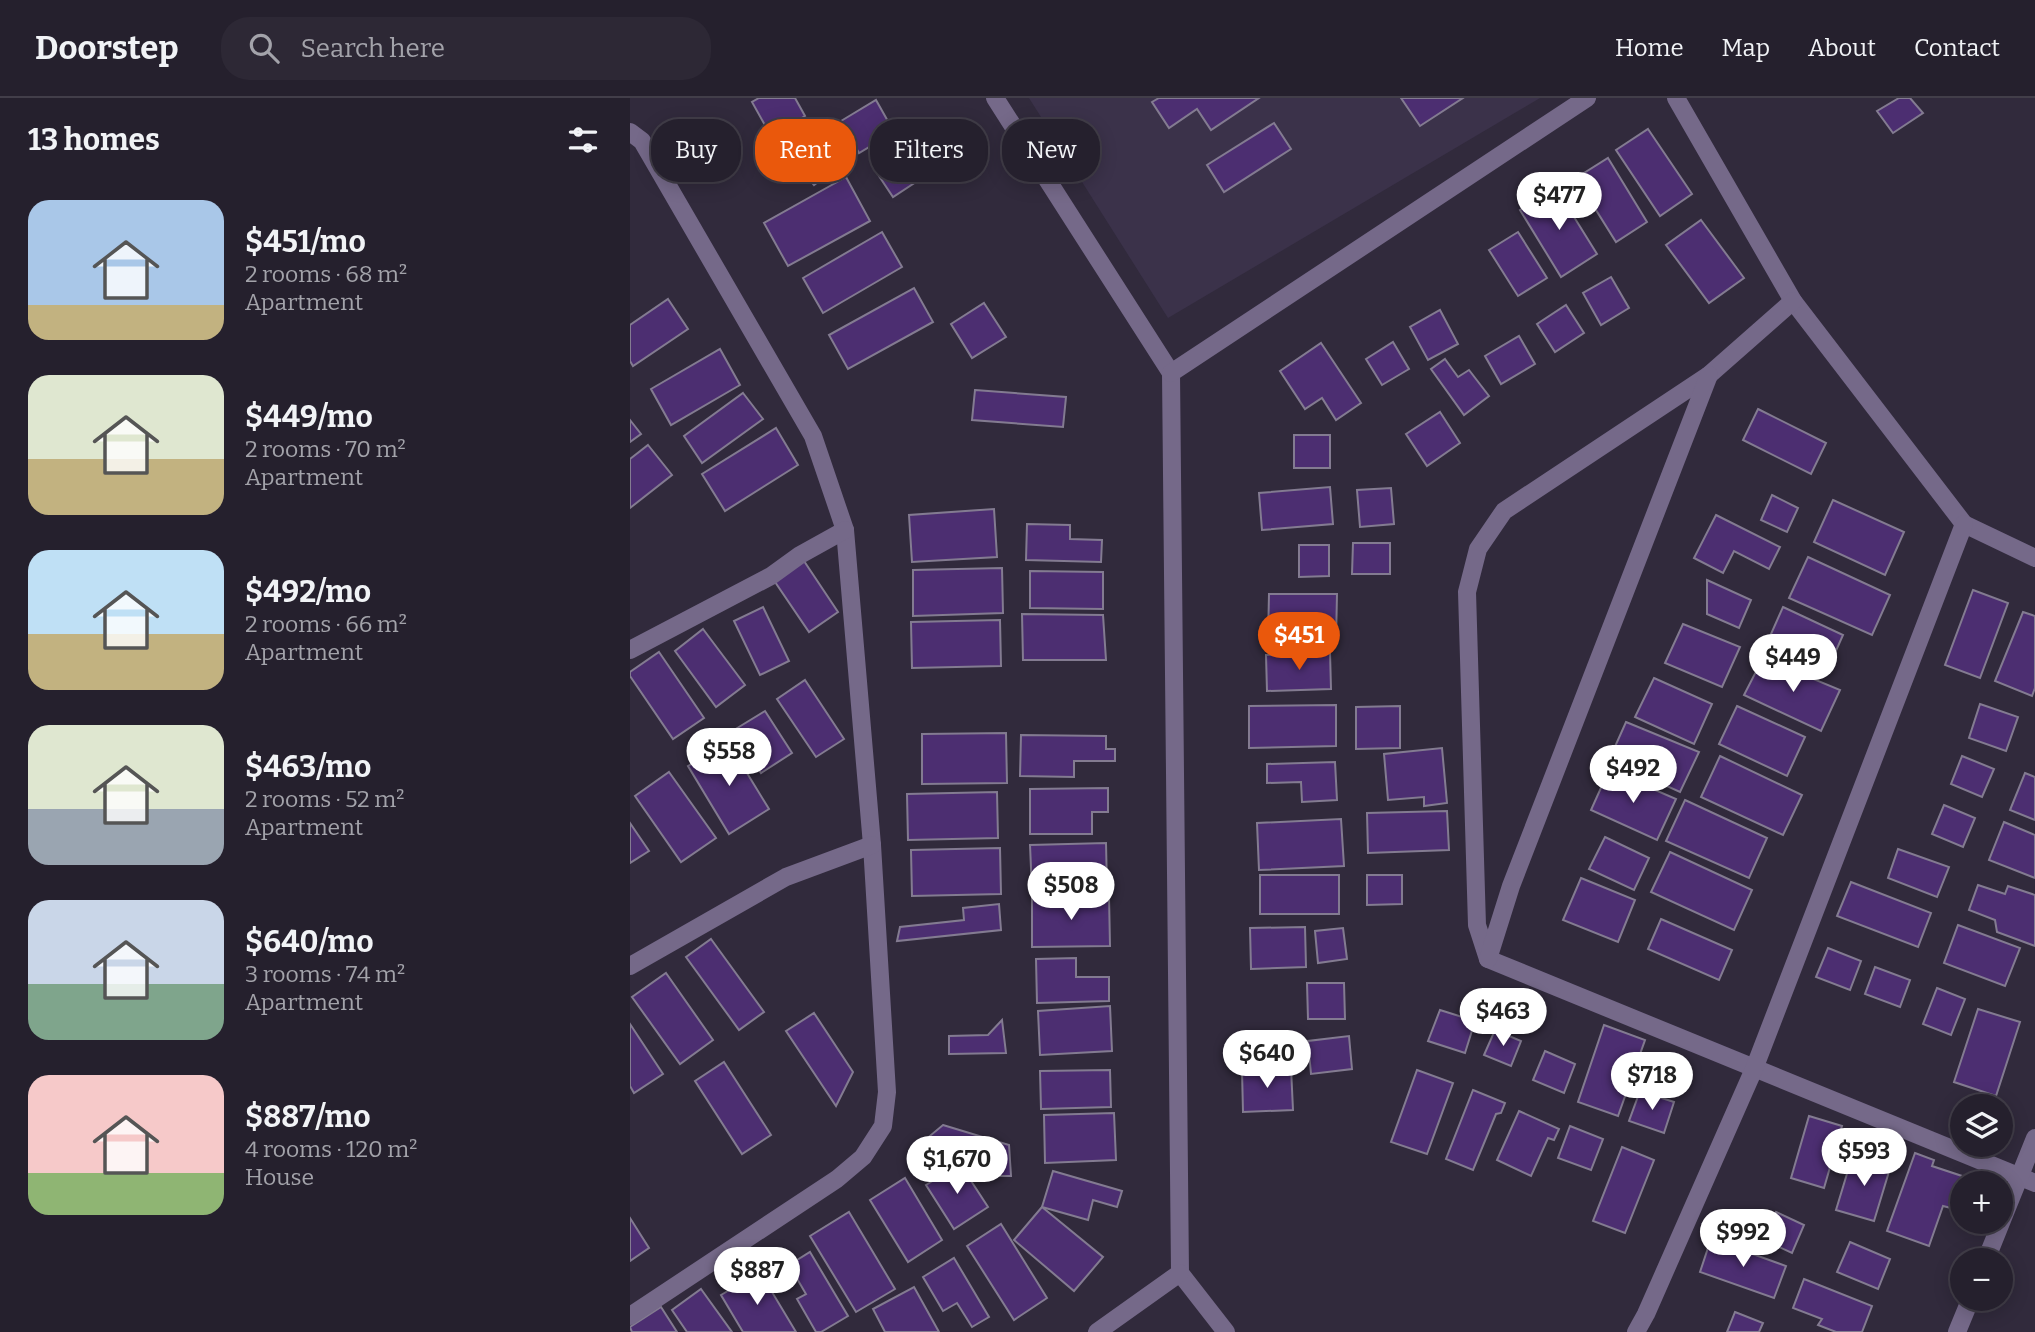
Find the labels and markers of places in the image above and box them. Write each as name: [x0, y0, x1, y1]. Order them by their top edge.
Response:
pin: $477: [1518, 172, 1600, 232]
pin: $451: [1258, 612, 1340, 672]
pin: $449: [1752, 634, 1834, 694]
pin: $558: [688, 728, 770, 788]
pin: $492: [1592, 746, 1674, 805]
pin: $508: [1030, 862, 1112, 922]
pin: $463: [1462, 988, 1544, 1048]
pin: $640: [1226, 1030, 1308, 1090]
pin: $718: [1611, 1052, 1693, 1112]
pin: $593: [1823, 1128, 1905, 1188]
pin: $1,670: [900, 1136, 1014, 1196]
pin: $992: [1702, 1210, 1784, 1269]
pin: $887: [716, 1248, 798, 1307]

